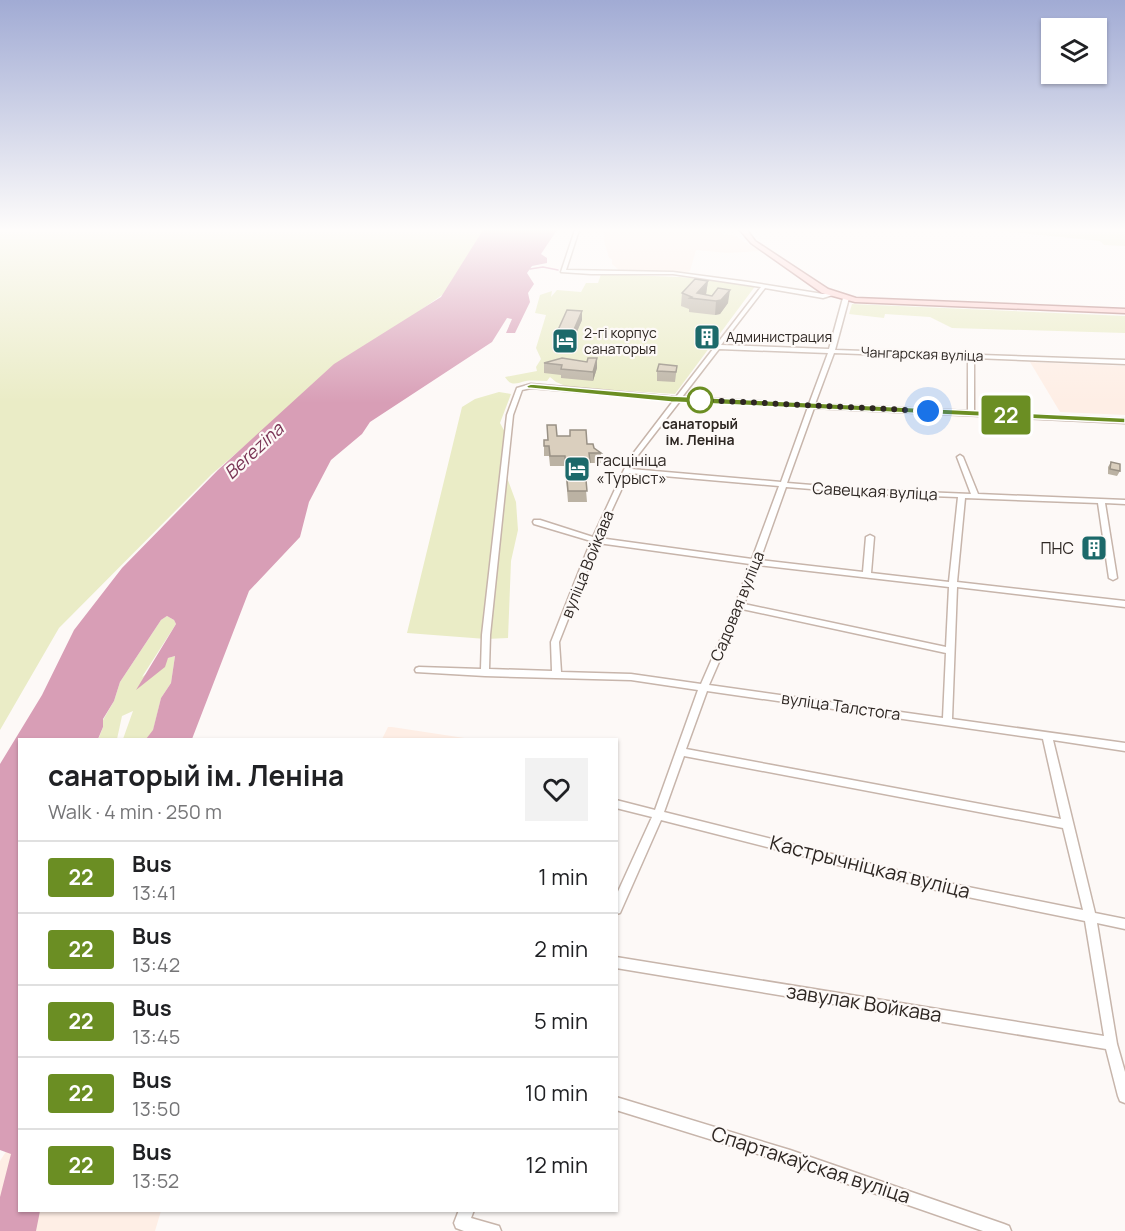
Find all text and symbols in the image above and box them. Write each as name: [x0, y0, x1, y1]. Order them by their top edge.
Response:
map controls: [1041, 18, 1107, 84]
button: layers: [1041, 18, 1107, 84]
building icon: Администрация: [692, 322, 722, 352]
place label: 2-гі корпус санаторыя: [584, 323, 657, 358]
hotel icon: 2-гі корпус санаторыя: [550, 326, 580, 356]
place label: Администрация: [726, 327, 832, 346]
street label: Чангарская вуліца: [860, 342, 984, 365]
marker: санаторый ім. Леніна: [687, 387, 713, 413]
your location: [913, 396, 943, 426]
line badge: 22: [979, 396, 1033, 434]
text: 22: [993, 401, 1019, 429]
place label: санаторый ім. Леніна: [662, 414, 738, 449]
water label: Berezina: [219, 416, 289, 484]
place label: гасцініца «Турыст»: [596, 449, 667, 489]
hotel icon: гасцініца «Турыст»: [562, 454, 592, 484]
street label: Савецкая вуліца: [812, 477, 938, 505]
street label: вуліца Войкава: [555, 507, 619, 621]
building icon: ПНС: [1079, 533, 1109, 563]
place label: ПНС: [1041, 537, 1074, 559]
street label: Садовая вуліца: [705, 548, 769, 664]
street label: вуліца Талстога: [780, 687, 902, 725]
text: санаторый ім. Леніна: [48, 756, 344, 794]
button: heart: [525, 758, 588, 821]
text: Walk · 4 min · 250 m: [48, 798, 222, 825]
street label: Кастрычніцкая вуліца: [767, 829, 973, 904]
text: Bus: [132, 849, 172, 879]
text: 1 min: [538, 862, 588, 892]
text: 22: [68, 863, 94, 891]
text: 13:41: [132, 879, 176, 906]
text: Bus: [132, 921, 172, 951]
text: 2 min: [534, 934, 588, 964]
text: 22: [68, 935, 94, 963]
text: 13:42: [132, 951, 180, 978]
street label: завулак Войкава: [784, 977, 944, 1028]
text: Bus: [132, 993, 172, 1023]
text: 5 min: [534, 1006, 588, 1036]
text: 22: [68, 1007, 94, 1035]
text: 13:45: [132, 1023, 180, 1050]
text: Bus: [132, 1065, 172, 1095]
text: 10 min: [525, 1078, 588, 1108]
text: 22: [68, 1079, 94, 1107]
text: 13:50: [132, 1095, 181, 1122]
street label: Спартакаўская вуліца: [708, 1120, 914, 1209]
text: Bus: [132, 1137, 172, 1167]
text: 12 min: [526, 1150, 588, 1180]
text: 22: [68, 1151, 94, 1179]
text: 13:52: [132, 1167, 179, 1194]

